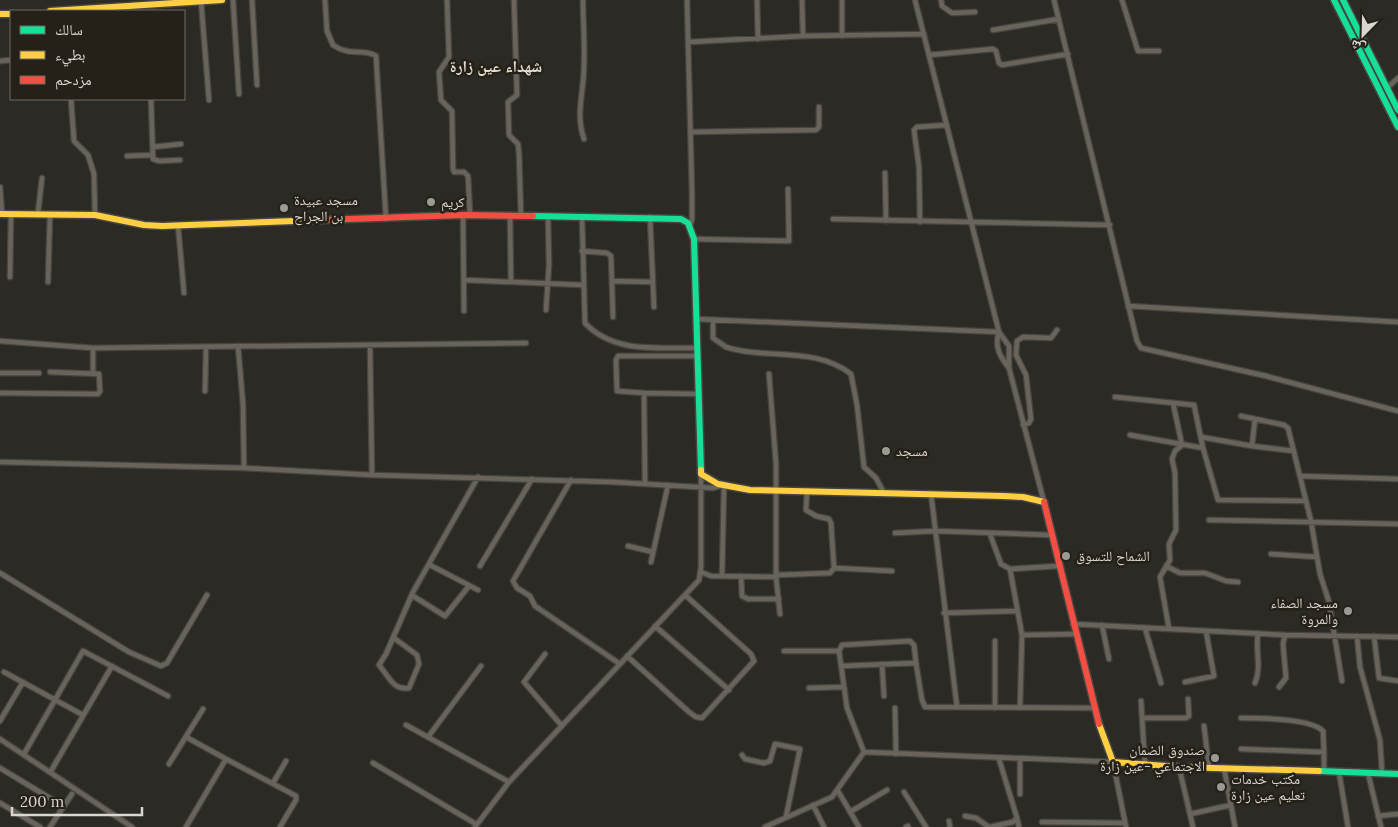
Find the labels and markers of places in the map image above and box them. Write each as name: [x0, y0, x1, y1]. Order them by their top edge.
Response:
place label: مسجد عبيدة بن الجراح: [294, 191, 358, 226]
place label: كريم: [441, 193, 465, 212]
marker: كريم: [425, 196, 437, 208]
marker: مسجد عبيدة بن الجراح: [278, 202, 290, 214]
place label: مسجد: [896, 442, 928, 460]
marker: مسجد: [880, 445, 892, 457]
place label: الشماح للتسوق: [1076, 547, 1150, 566]
marker: الشماح للتسوق: [1060, 550, 1072, 562]
place label: مسجد الصفاء والمروة: [1270, 594, 1338, 628]
marker: مسجد الصفاء والمروة: [1342, 605, 1354, 617]
place label: صندوق الضمان الاجتماعي -عين زارة: [1100, 741, 1205, 778]
marker: صندوق الضمان الاجتماعي -عين زارة: [1209, 752, 1221, 764]
place label: مكتب خدمات تعليم عين زارة: [1231, 770, 1305, 805]
marker: مكتب خدمات تعليم عين زارة: [1215, 781, 1227, 793]

